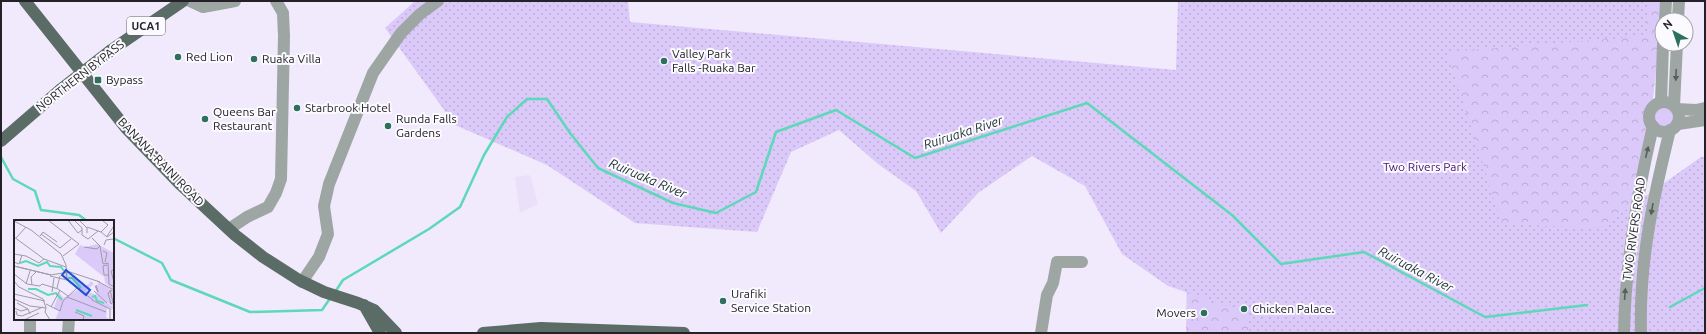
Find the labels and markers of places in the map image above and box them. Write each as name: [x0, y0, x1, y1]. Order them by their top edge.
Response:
place label: Valley Park Falls -Ruaka Bar: [672, 47, 756, 74]
place label: Red Lion: [186, 50, 233, 63]
marker: Red Lion: [173, 52, 183, 62]
place label: Ruaka Villa: [262, 52, 321, 65]
marker: Ruaka Villa: [249, 54, 259, 64]
marker: Valley Park Falls -Ruaka Bar: [659, 56, 669, 66]
place label: Bypass: [106, 73, 143, 86]
marker: Bypass: [93, 75, 103, 85]
place label: Starbrook Hotel: [305, 101, 391, 114]
marker: Starbrook Hotel: [292, 103, 302, 113]
place label: Queens Bar Restaurant: [213, 105, 276, 132]
place label: Runda Falls Gardens: [396, 112, 457, 139]
marker: Queens Bar Restaurant: [200, 114, 210, 124]
marker: Runda Falls Gardens: [383, 121, 393, 131]
place label: Urafiki Service Station: [731, 287, 811, 314]
marker: Urafiki Service Station: [718, 296, 728, 306]
place label: Chicken Palace.: [1252, 302, 1335, 315]
marker: Chicken Palace.: [1239, 304, 1249, 314]
place label: Movers: [1156, 306, 1196, 319]
marker: Movers: [1199, 308, 1209, 318]

